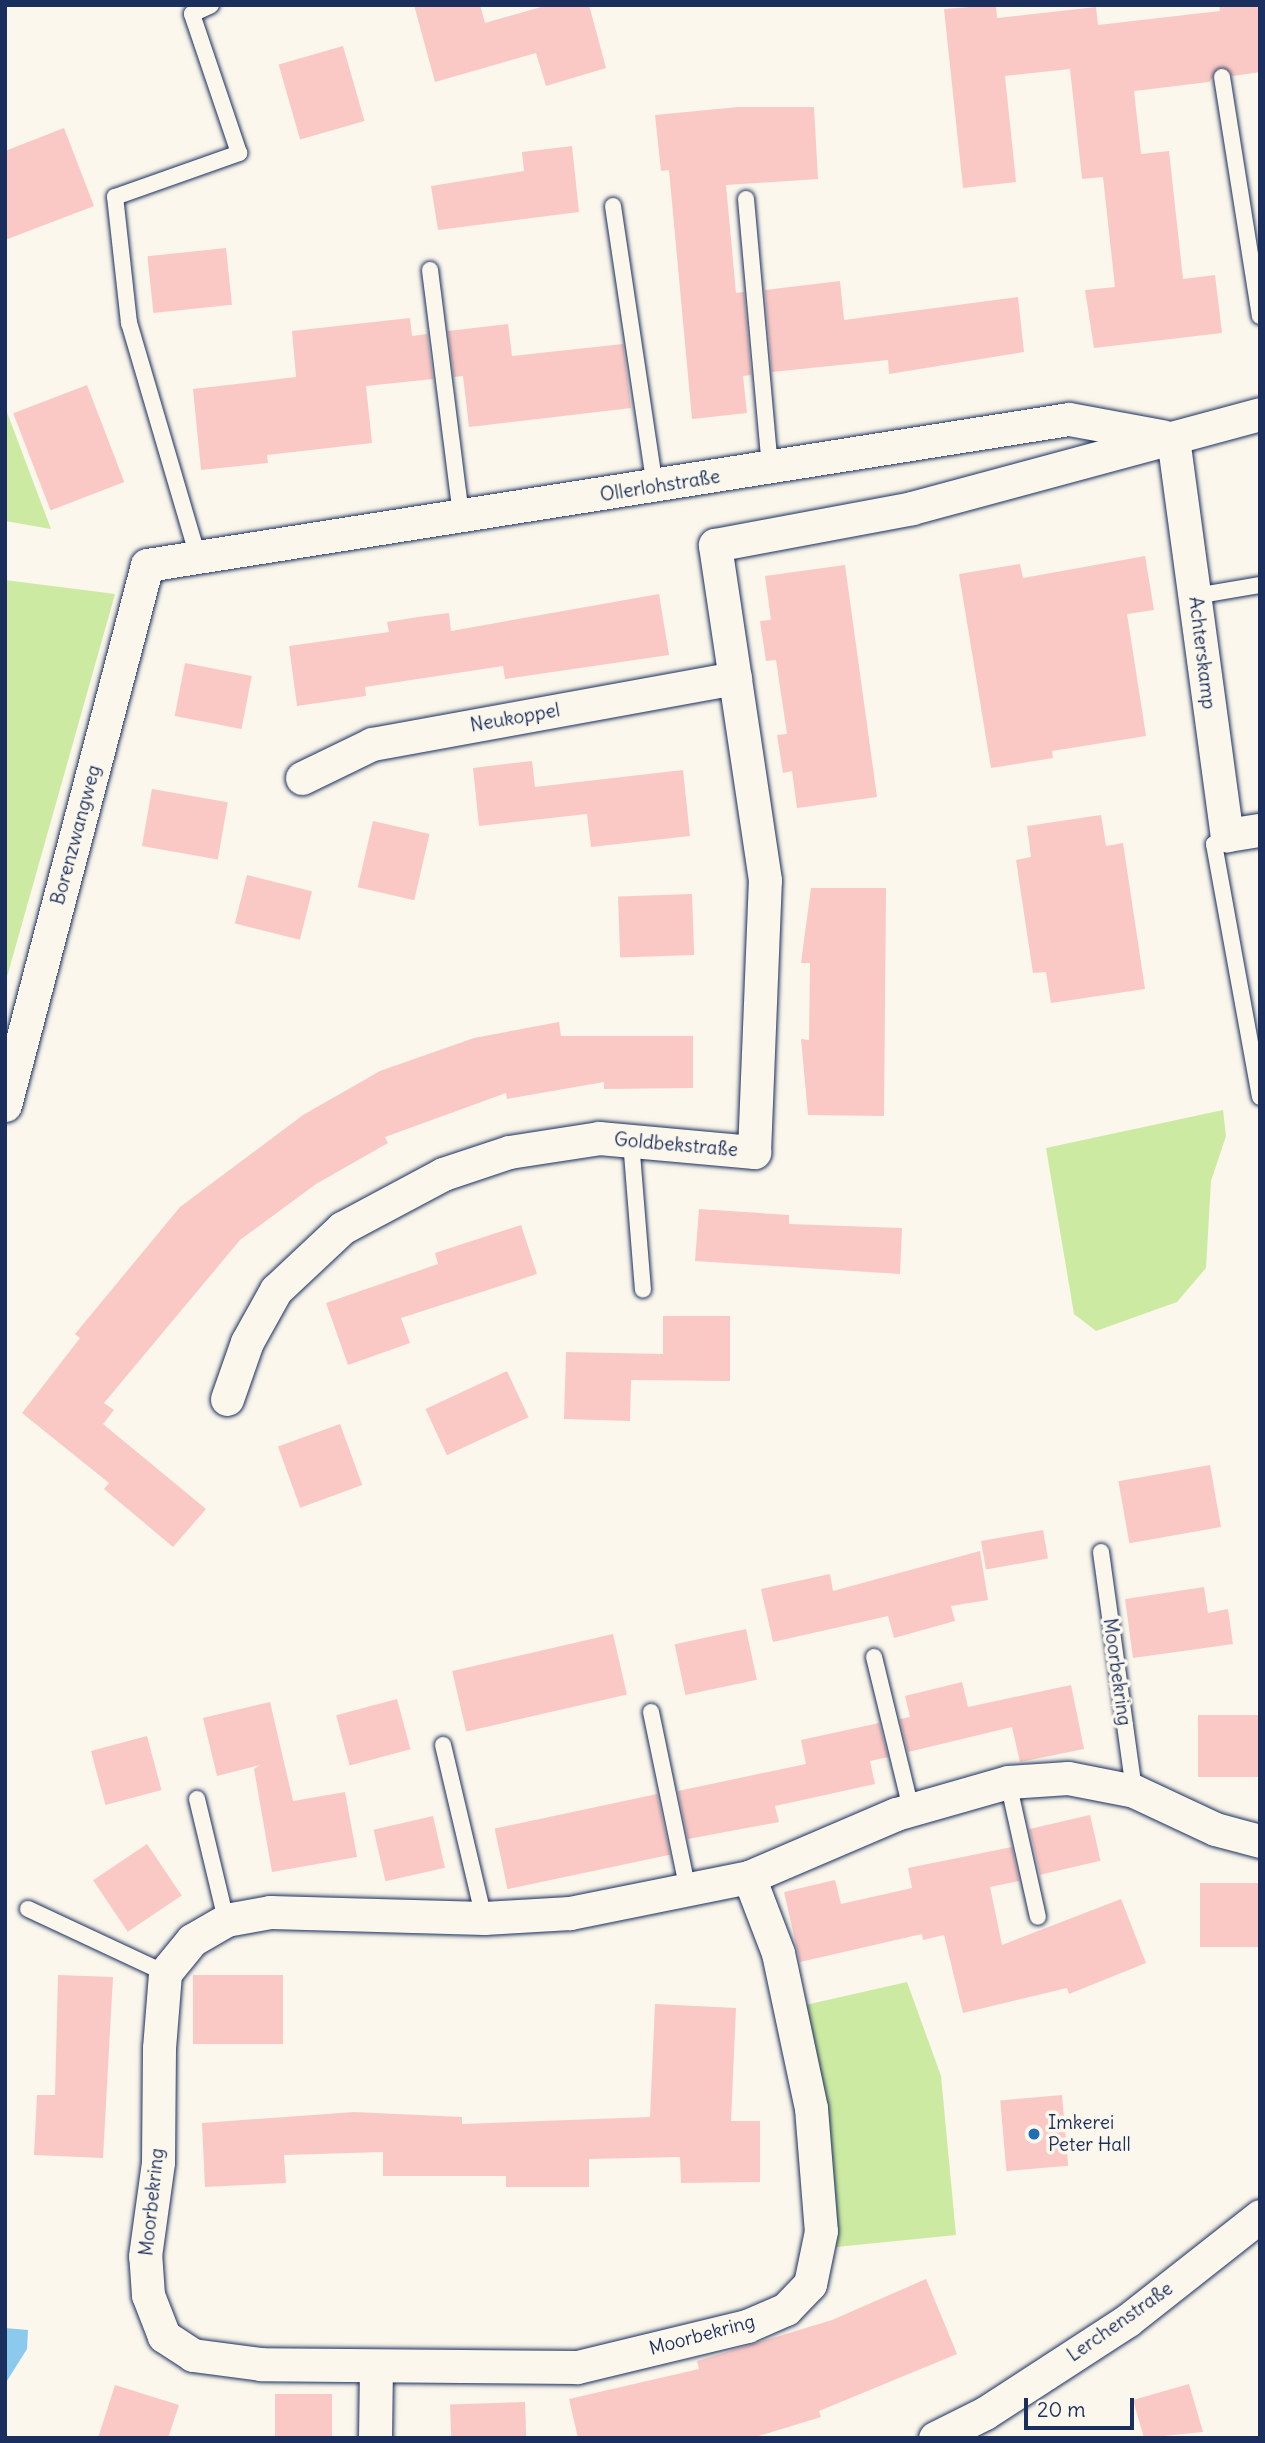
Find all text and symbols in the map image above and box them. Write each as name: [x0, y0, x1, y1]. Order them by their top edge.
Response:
street label: Ollerlohstraße: [598, 465, 722, 507]
street label: Achterskamp: [1184, 595, 1220, 711]
street label: Neukoppel: [468, 699, 562, 737]
street label: Borenzwangweg: [46, 763, 106, 907]
street label: Goldbekstraße: [613, 1128, 739, 1162]
street label: Moorbekring: [1098, 1617, 1136, 1727]
place label: Imkerei Peter Hall: [1048, 2112, 1131, 2156]
marker: Imkerei Peter Hall: [1026, 2126, 1042, 2142]
street label: Moorbekring: [135, 2147, 169, 2257]
street label: Lerchenstraße: [1063, 2277, 1177, 2367]
street label: Moorbekring: [647, 2310, 757, 2360]
scale bar: [1027, 2384, 1137, 2428]
text: 20 m: [1037, 2396, 1086, 2423]

